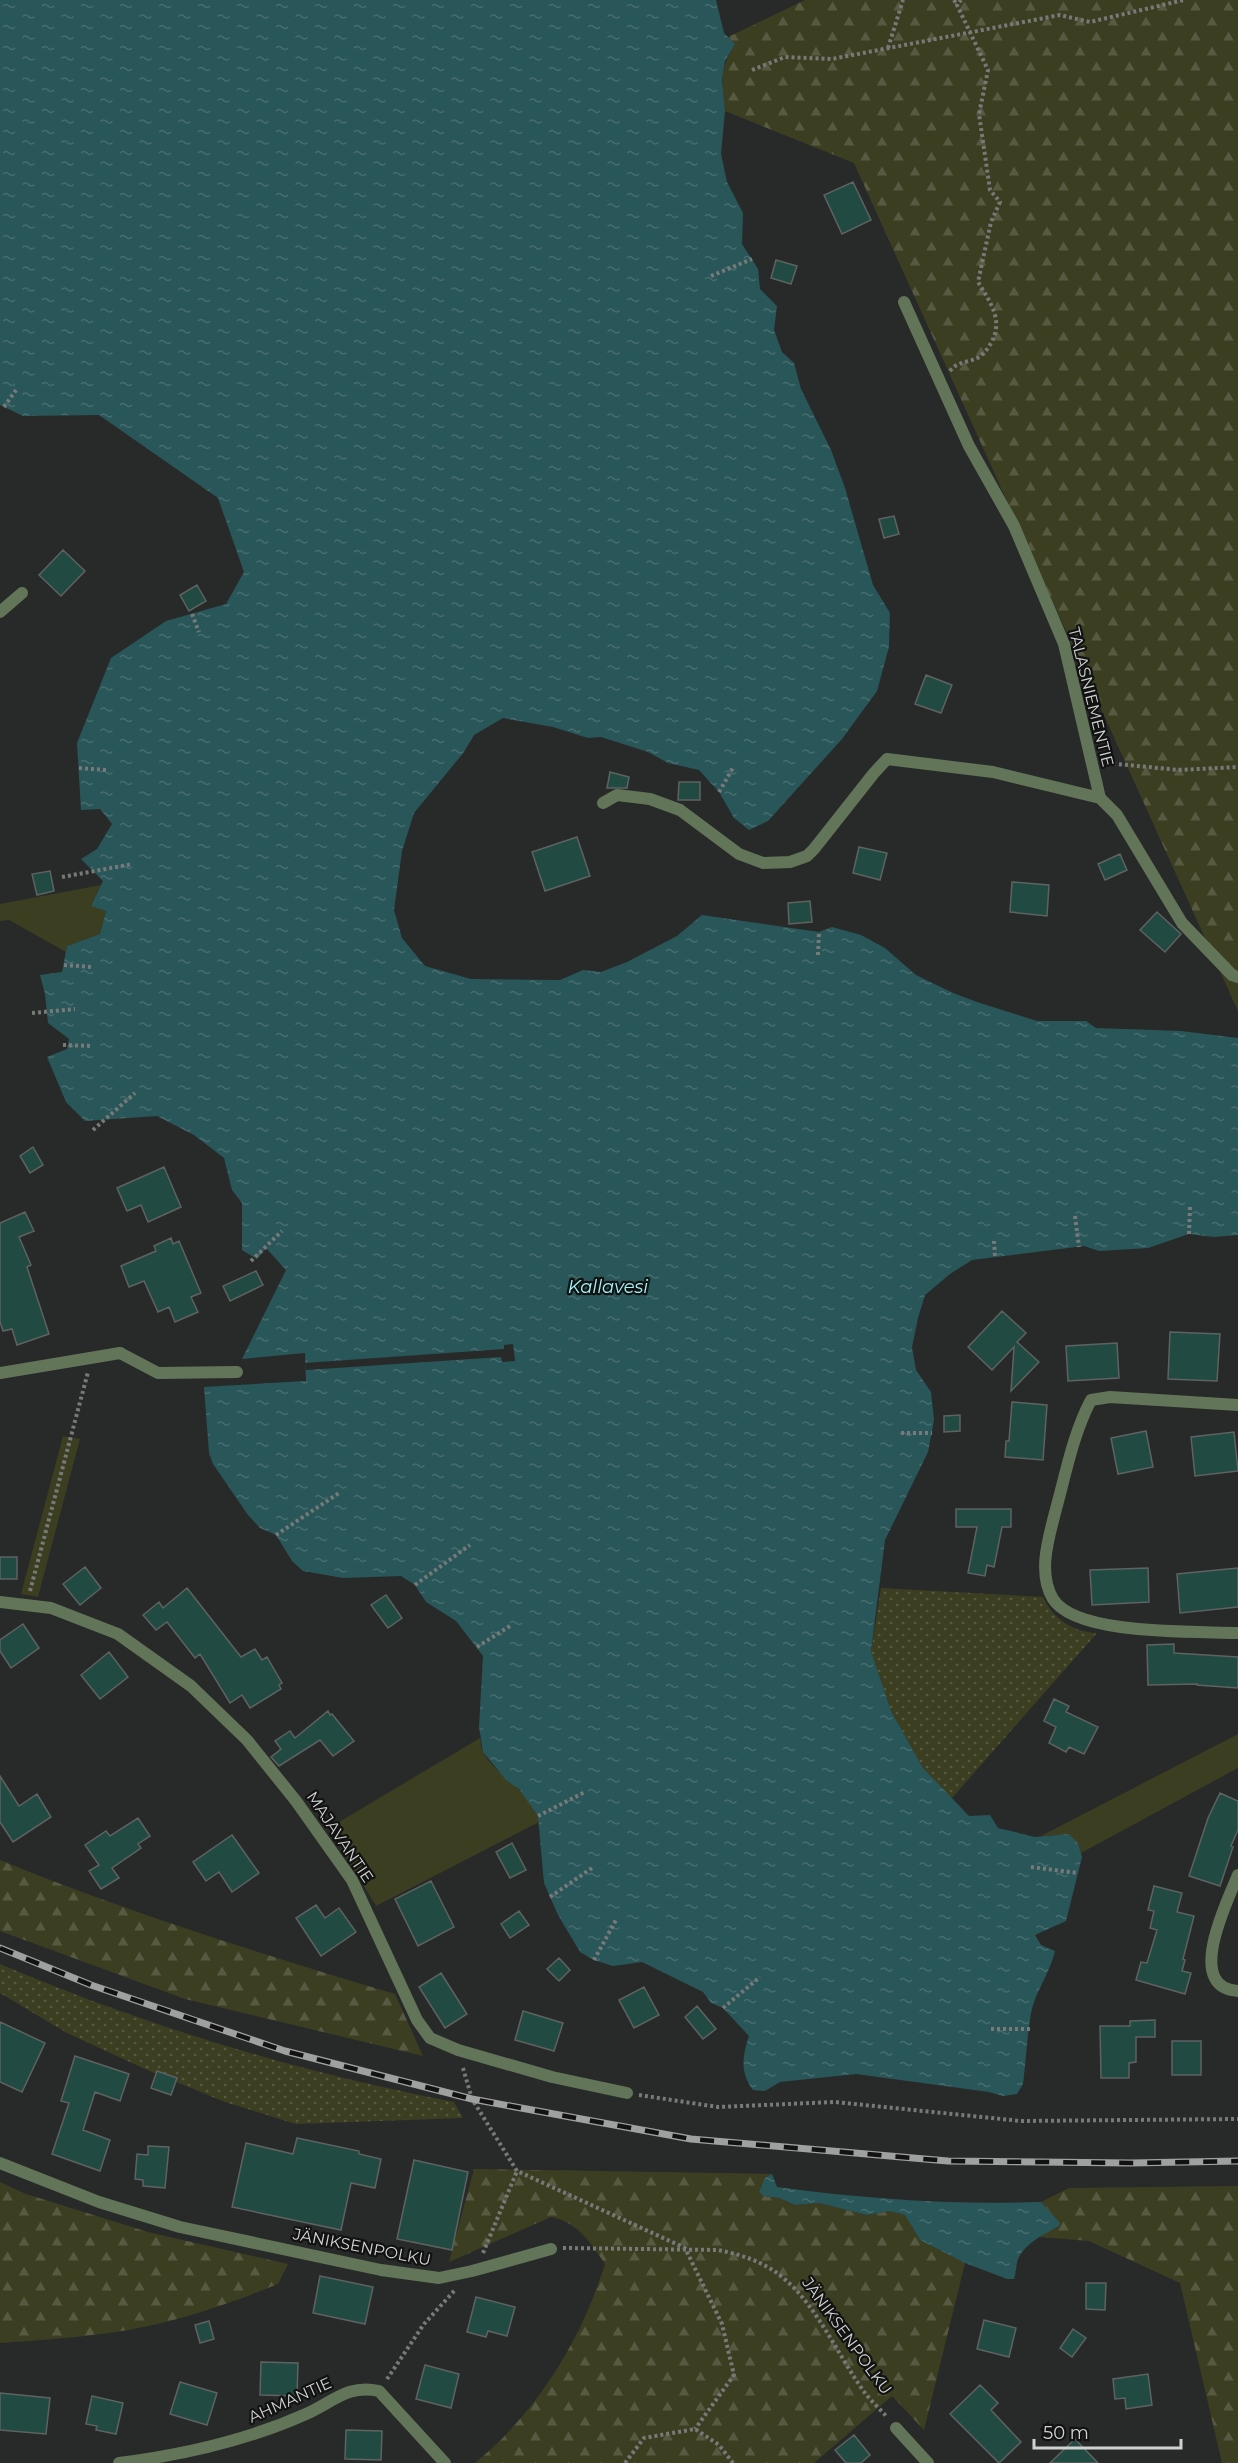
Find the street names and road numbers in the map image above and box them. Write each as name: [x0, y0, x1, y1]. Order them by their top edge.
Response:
street label: TALASNIEMENTIE: [1064, 625, 1118, 769]
street label: MAJAVANTIE: [303, 1788, 377, 1886]
street label: JÄNIKSENPOLKU: [290, 2223, 433, 2270]
street label: JÄNIKSENPOLKU: [798, 2272, 897, 2398]
street label: AHMANTIE: [245, 2373, 335, 2427]

